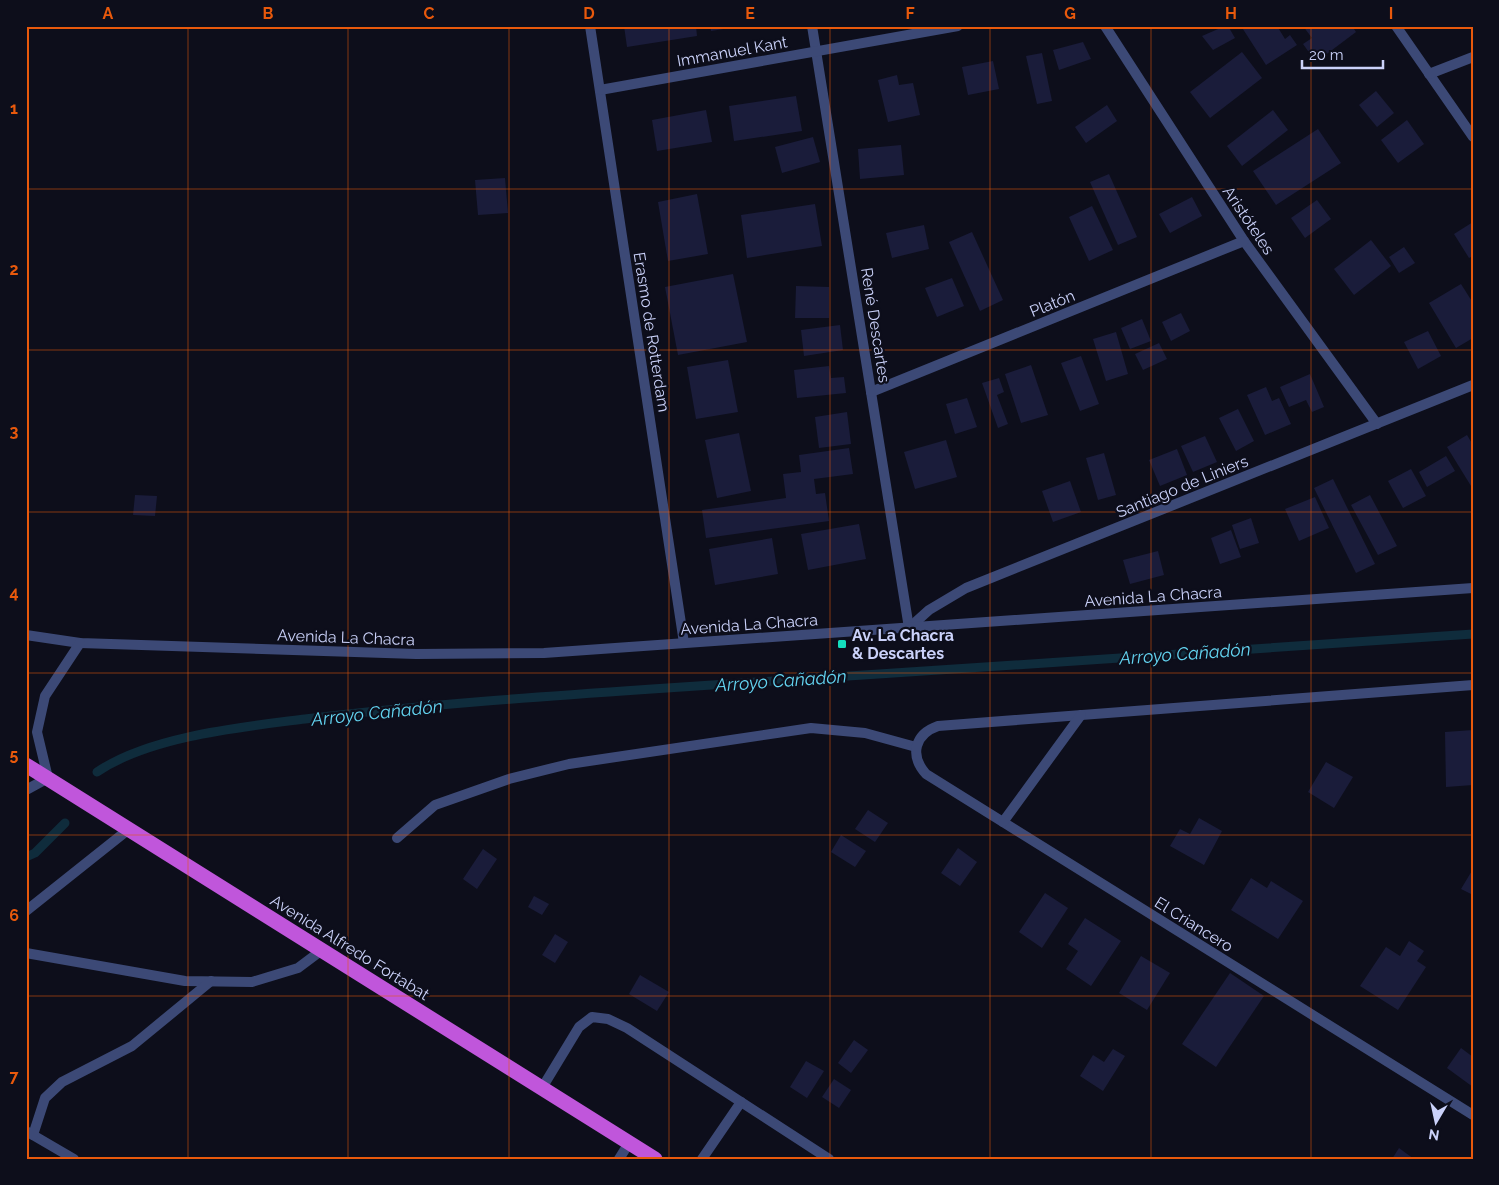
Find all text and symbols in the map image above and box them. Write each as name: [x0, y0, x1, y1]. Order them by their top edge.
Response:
text: A: [103, 4, 114, 23]
text: B: [263, 4, 274, 23]
text: C: [424, 4, 435, 23]
text: D: [583, 4, 595, 23]
text: E: [745, 4, 755, 23]
text: F: [905, 4, 915, 23]
text: G: [1064, 4, 1076, 23]
text: H: [1225, 4, 1237, 23]
text: I: [1389, 4, 1393, 23]
street label: Immanuel Kant: [675, 32, 789, 71]
scale bar: [1302, 38, 1383, 70]
text: 20 m: [1309, 46, 1344, 64]
text: 1: [10, 99, 18, 118]
street label: Aristóteles: [1219, 182, 1279, 258]
street label: Erasmo de Rotterdam: [629, 251, 674, 413]
text: 2: [9, 260, 19, 279]
street label: René Descartes: [857, 266, 894, 384]
street label: Platón: [1027, 286, 1078, 321]
text: 3: [10, 422, 19, 441]
street label: Santiago de Liniers: [1113, 451, 1251, 522]
street label: Avenida La Chacra: [1084, 582, 1222, 611]
text: 4: [9, 583, 19, 602]
street label: Avenida La Chacra: [680, 610, 818, 639]
street label: Avenida La Chacra: [277, 626, 415, 649]
place label: Av. La Chacra & Descartes: [852, 626, 954, 663]
marker: Av. La Chacra & Descartes: [836, 638, 848, 650]
water label: Arroyo Cañadón: [1118, 638, 1251, 669]
water label: Arroyo Cañadón: [714, 665, 847, 696]
water label: Arroyo Cañadón: [309, 695, 444, 730]
text: 5: [10, 745, 19, 764]
street label: Avenida Alfredo Fortabat: [267, 891, 433, 1005]
street label: El Criancero: [1151, 893, 1236, 956]
text: 6: [9, 906, 19, 925]
text: 7: [10, 1067, 19, 1086]
north arrow: [1412, 1098, 1462, 1148]
text: N: [1427, 1126, 1440, 1144]

